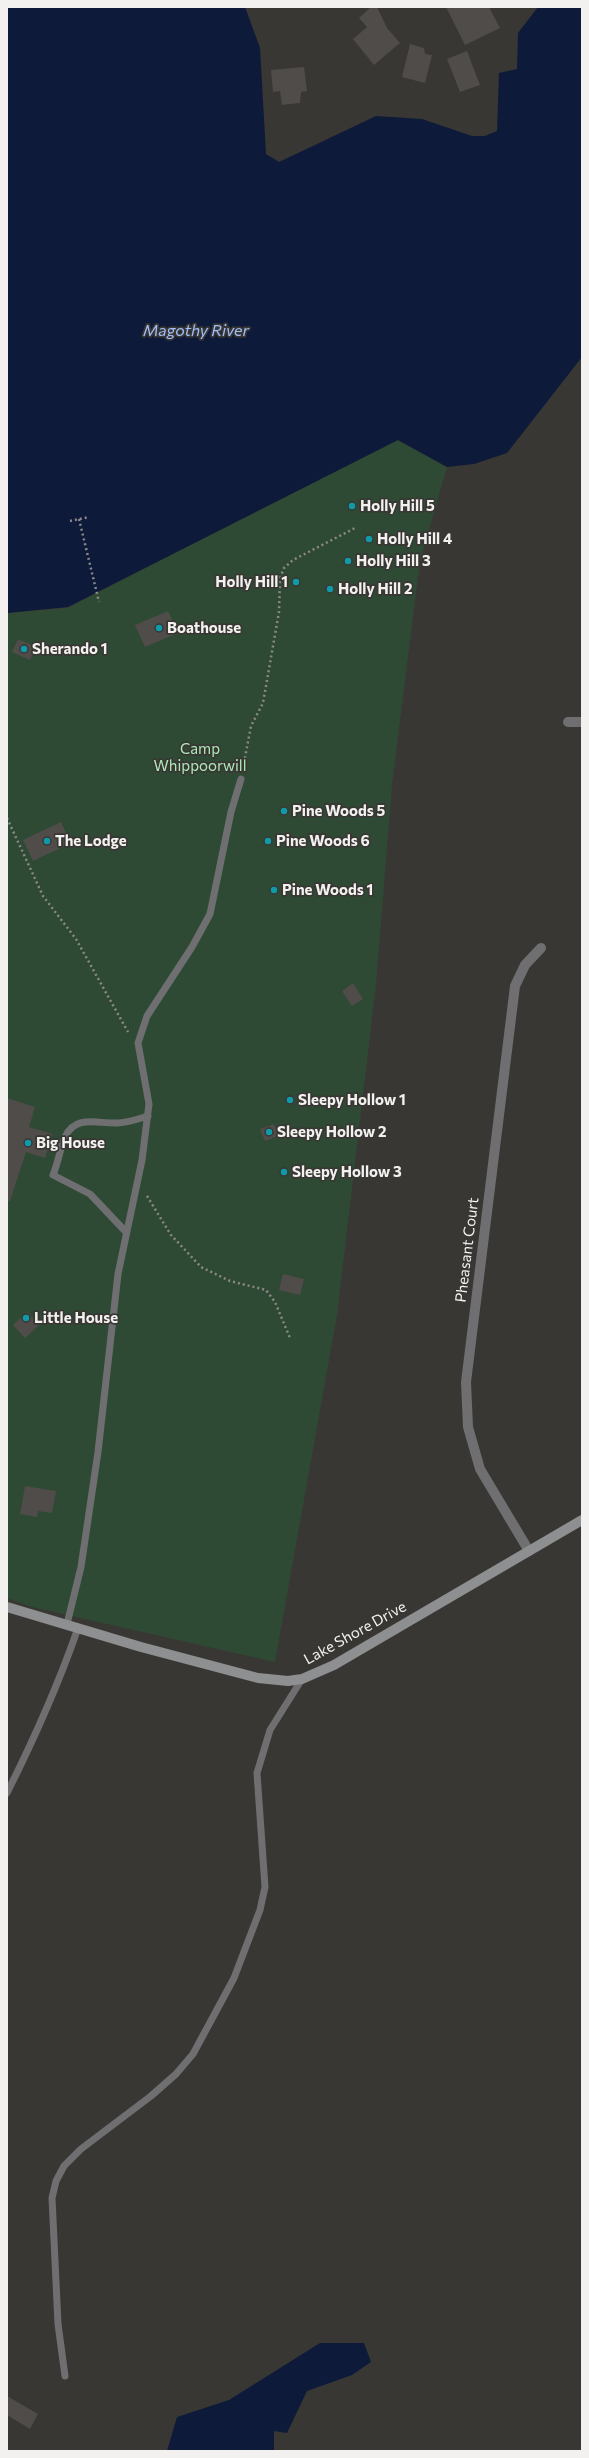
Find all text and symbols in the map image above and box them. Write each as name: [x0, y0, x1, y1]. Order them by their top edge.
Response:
water label: Magothy River: [143, 321, 249, 341]
place label: Holly Hill 5: [360, 497, 435, 515]
marker: Holly Hill 5: [347, 501, 357, 511]
place label: Holly Hill 4: [377, 530, 452, 548]
marker: Holly Hill 4: [364, 534, 374, 544]
place label: Holly Hill 3: [356, 552, 431, 570]
marker: Holly Hill 3: [343, 556, 353, 566]
place label: Holly Hill 1: [215, 573, 288, 591]
marker: Holly Hill 1: [291, 577, 301, 587]
place label: Holly Hill 2: [338, 580, 412, 598]
marker: Holly Hill 2: [325, 584, 335, 594]
place label: Boathouse: [167, 619, 241, 637]
marker: Boathouse: [154, 623, 164, 633]
place label: Sherando 1: [32, 640, 108, 658]
marker: Sherando 1: [19, 644, 29, 654]
park label: Camp Whippoorwill: [154, 740, 246, 775]
place label: Pine Woods 5: [292, 802, 385, 820]
marker: Pine Woods 5: [279, 806, 289, 816]
place label: The Lodge: [55, 832, 127, 850]
place label: Pine Woods 6: [276, 832, 370, 850]
marker: The Lodge: [42, 836, 52, 846]
marker: Pine Woods 6: [263, 836, 273, 846]
place label: Pine Woods 1: [282, 881, 373, 899]
marker: Pine Woods 1: [269, 885, 279, 895]
place label: Sleepy Hollow 1: [298, 1091, 406, 1109]
marker: Sleepy Hollow 1: [285, 1095, 295, 1105]
place label: Sleepy Hollow 2: [277, 1123, 387, 1141]
marker: Sleepy Hollow 2: [264, 1127, 274, 1137]
place label: Big House: [36, 1134, 105, 1152]
marker: Big House: [23, 1138, 33, 1148]
place label: Sleepy Hollow 3: [292, 1163, 402, 1181]
marker: Sleepy Hollow 3: [279, 1167, 289, 1177]
street label: Pheasant Court: [452, 1196, 482, 1304]
place label: Little House: [34, 1309, 118, 1327]
marker: Little House: [21, 1313, 31, 1323]
street label: Lake Shore Drive: [301, 1597, 409, 1669]

